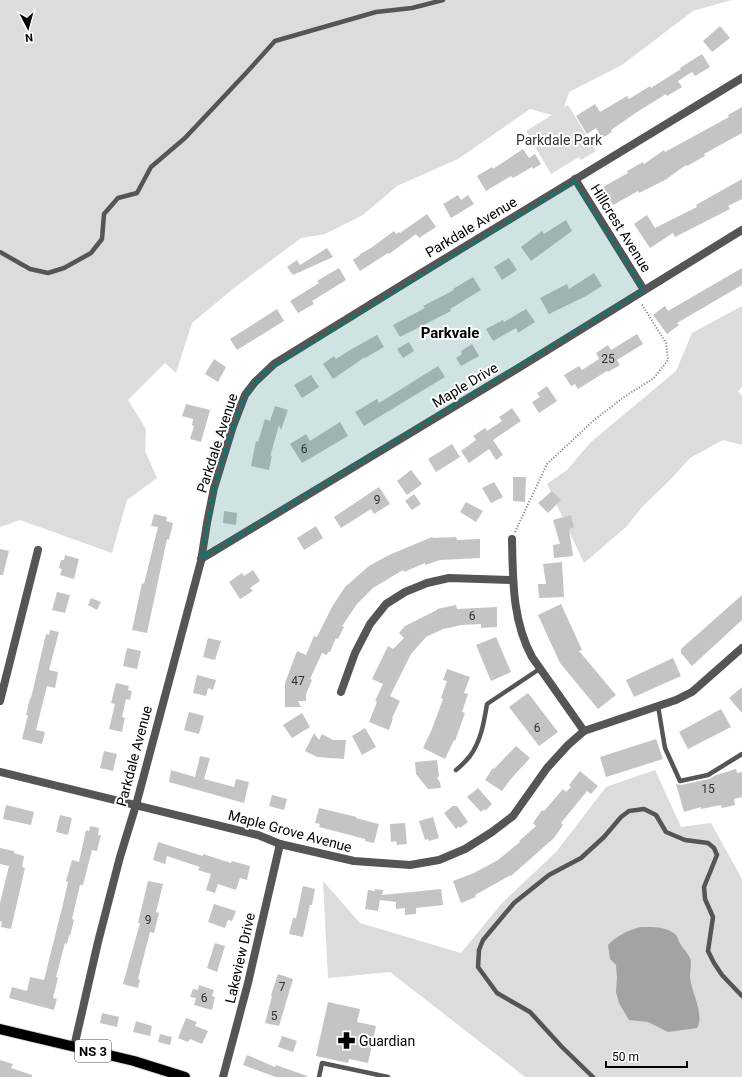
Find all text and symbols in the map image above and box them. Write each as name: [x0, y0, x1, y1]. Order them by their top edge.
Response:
north arrow: [8, 8, 48, 48]
text: N: [24, 31, 34, 44]
park label: Parkdale Park: [516, 132, 603, 148]
street label: Hillcrest Avenue: [588, 181, 654, 275]
street label: Parkdale Avenue: [422, 193, 520, 261]
district label: Parkvale: [421, 324, 479, 342]
house number: 25: [601, 352, 615, 366]
street label: Maple Drive: [429, 359, 501, 411]
street label: Parkdale Avenue: [193, 391, 241, 495]
house number: 6: [301, 442, 308, 456]
house number: 9: [374, 493, 380, 507]
house number: 6: [469, 609, 476, 623]
house number: 47: [291, 674, 305, 688]
street label: Parkdale Avenue: [113, 704, 155, 808]
house number: 6: [534, 721, 541, 735]
house number: 15: [701, 782, 715, 796]
street label: Maple Grove Avenue: [226, 807, 354, 855]
street label: Lakeview Drive: [222, 911, 258, 1005]
house number: 9: [145, 913, 151, 927]
house number: 7: [279, 980, 286, 994]
house number: 6: [201, 991, 208, 1005]
house number: 5: [271, 1009, 278, 1023]
pharmacy icon: Guardian: [336, 1031, 356, 1051]
place label: Guardian: [359, 1033, 415, 1049]
road number: NS 3: [75, 1040, 111, 1062]
scale bar: [606, 1043, 687, 1069]
text: 50 m: [612, 1050, 639, 1064]

